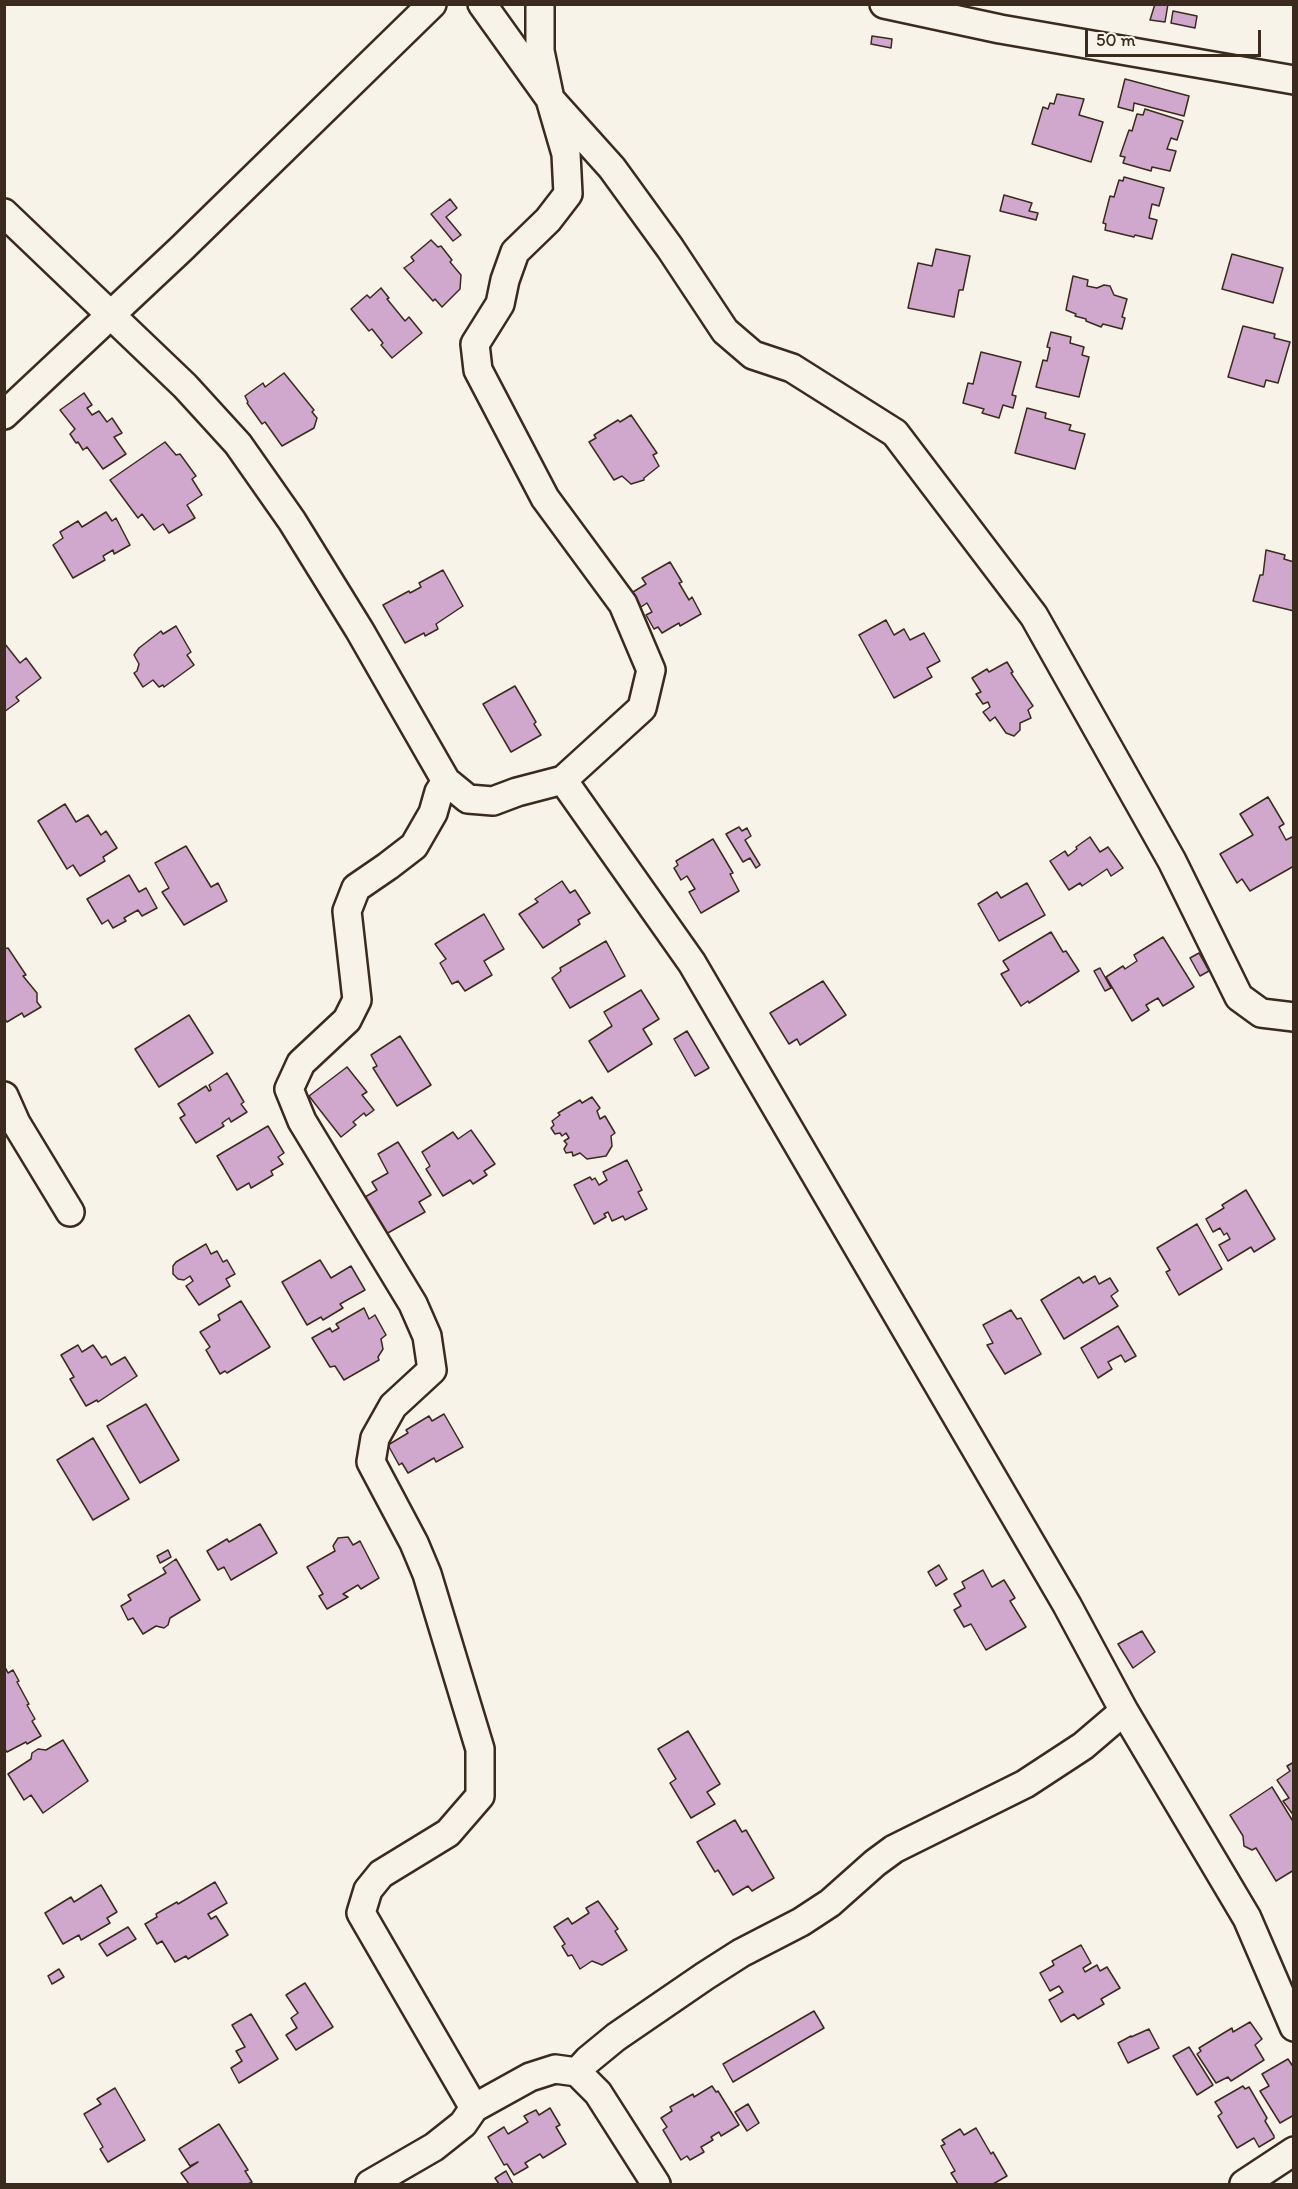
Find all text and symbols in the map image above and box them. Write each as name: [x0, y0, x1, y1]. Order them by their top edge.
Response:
scale bar: [1088, 18, 1264, 56]
text: 50 m: [1096, 29, 1136, 51]

